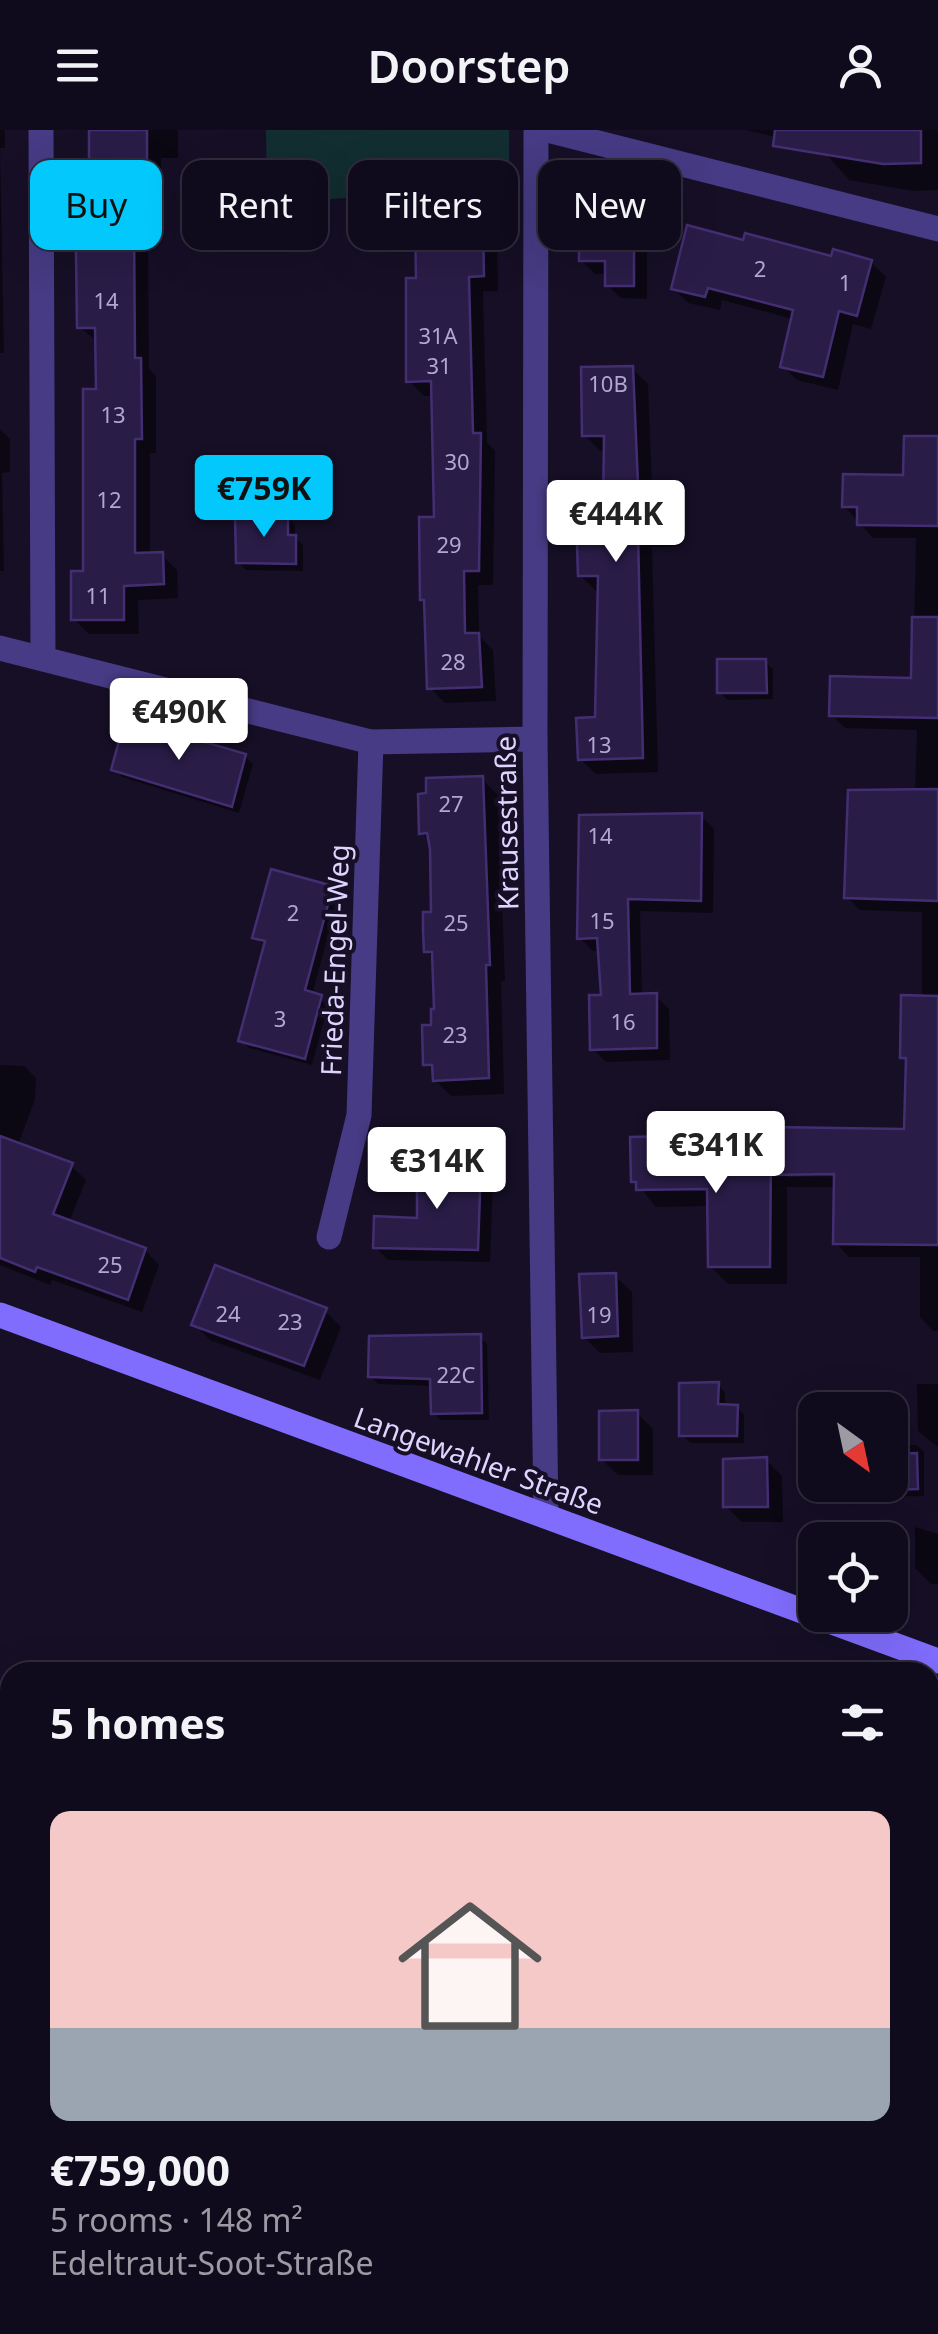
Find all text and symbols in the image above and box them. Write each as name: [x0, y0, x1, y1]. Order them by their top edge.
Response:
text: Doorstep: [368, 35, 570, 96]
icon: menu: [50, 38, 105, 93]
icon: person: [833, 38, 888, 93]
chip: Buy: [30, 160, 162, 250]
chip: Rent: [182, 160, 328, 250]
chip: Filters: [348, 160, 518, 250]
chip: New: [538, 160, 681, 250]
house number: 2: [754, 253, 766, 283]
house number: 1: [839, 267, 851, 297]
house number: 14: [93, 285, 119, 315]
house number: 31A: [418, 320, 459, 350]
house number: 31: [426, 350, 452, 380]
house number: 10B: [588, 368, 628, 398]
house number: 13: [100, 399, 126, 429]
house number: 30: [444, 446, 470, 476]
pin: €759K: [194, 455, 334, 540]
text: €759K: [217, 466, 311, 509]
pin: €444K: [546, 480, 686, 565]
house number: 12: [96, 484, 122, 514]
text: €444K: [569, 491, 663, 534]
house number: 29: [436, 529, 462, 559]
house number: 11: [85, 580, 111, 610]
house number: 28: [440, 646, 466, 676]
pin: €490K: [109, 678, 249, 763]
text: €490K: [132, 689, 226, 732]
house number: 13: [586, 729, 612, 759]
street label: Krausestraße: [485, 736, 527, 910]
house number: 27: [438, 788, 464, 818]
house number: 14: [587, 820, 613, 850]
street label: Frieda-Engel-Weg: [311, 844, 357, 1076]
house number: 2: [287, 897, 299, 927]
house number: 15: [589, 905, 615, 935]
house number: 25: [443, 907, 469, 937]
house number: 3: [274, 1003, 286, 1033]
house number: 16: [610, 1006, 636, 1036]
house number: 23: [442, 1019, 468, 1049]
pin: €341K: [646, 1111, 786, 1196]
text: €341K: [669, 1122, 763, 1165]
pin: €314K: [367, 1127, 507, 1212]
text: €314K: [390, 1138, 484, 1181]
house number: 25: [97, 1249, 123, 1279]
house number: 24: [215, 1298, 241, 1328]
house number: 19: [586, 1299, 612, 1329]
house number: 23: [277, 1306, 303, 1336]
house number: 22C: [436, 1359, 476, 1389]
north arrow: [798, 1392, 908, 1502]
map controls: [798, 1392, 908, 1632]
street label: Langewahler Straße: [349, 1397, 609, 1523]
button: locate: [798, 1522, 908, 1632]
text: 5 homes: [50, 1694, 226, 1751]
icon: filters: [835, 1695, 890, 1750]
icon: home: [380, 1876, 560, 2056]
text: €759,000: [50, 2141, 230, 2198]
text: 5 rooms · 148 m²: [50, 2198, 303, 2241]
text: Edeltraut-Soot-Straße: [50, 2241, 374, 2284]

